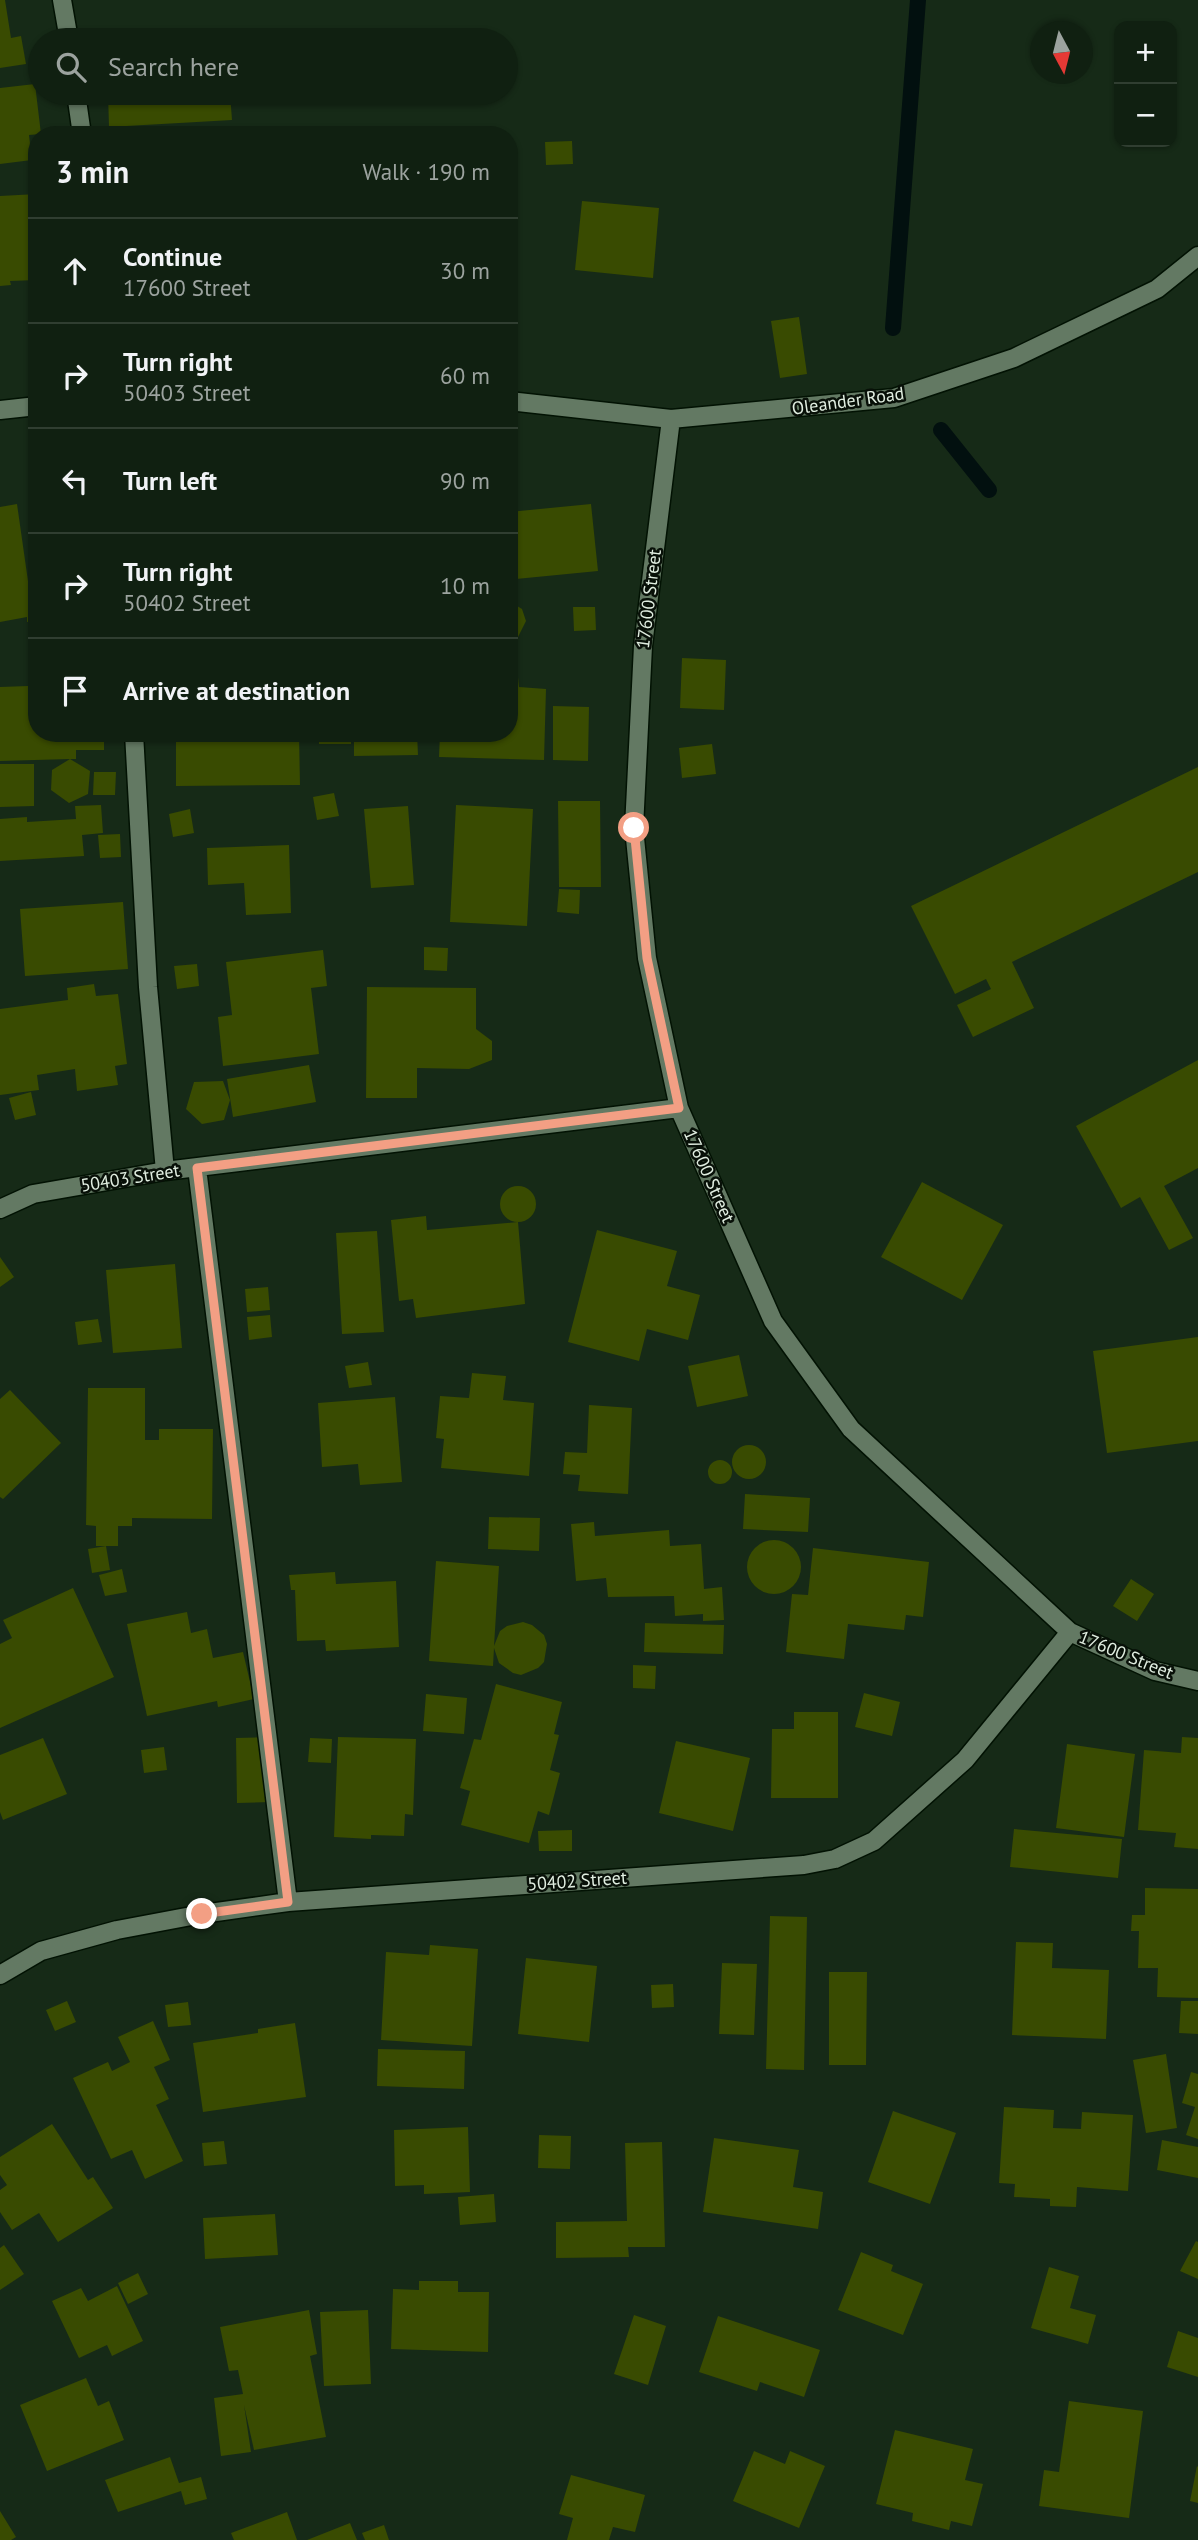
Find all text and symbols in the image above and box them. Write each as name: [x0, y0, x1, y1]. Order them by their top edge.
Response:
north arrow: [1030, 21, 1093, 84]
map controls: [1114, 21, 1177, 147]
button: +: [1114, 21, 1177, 84]
search box: [28, 28, 518, 105]
icon: search: [52, 48, 90, 86]
text: Search here: [108, 50, 239, 83]
button: −: [1114, 84, 1177, 147]
text: 3 min: [56, 152, 129, 191]
text: Walk · 190 m: [363, 157, 490, 186]
text: Continue: [123, 240, 222, 273]
icon: ahead: [56, 252, 94, 290]
text: 30 m: [440, 256, 490, 285]
text: 17600 Street: [123, 273, 251, 302]
text: Turn right: [123, 345, 232, 378]
icon: right: [56, 357, 94, 395]
text: 60 m: [440, 361, 490, 390]
text: 50403 Street: [123, 378, 251, 407]
street label: Oleander Road: [790, 381, 906, 420]
icon: left: [56, 462, 94, 500]
text: Turn left: [123, 464, 217, 497]
text: 90 m: [440, 466, 490, 495]
street label: 17600 Street: [631, 548, 666, 650]
text: Turn right: [123, 555, 232, 588]
icon: right: [56, 567, 94, 605]
text: 10 m: [440, 571, 490, 600]
text: 50402 Street: [123, 588, 251, 617]
icon: arrive: [56, 672, 94, 710]
text: Arrive at destination: [123, 674, 350, 707]
route start: [618, 812, 649, 843]
street label: 17600 Street: [679, 1126, 740, 1226]
street label: 50403 Street: [79, 1158, 181, 1197]
street label: 17600 Street: [1076, 1625, 1177, 1684]
street label: 50402 Street: [526, 1866, 628, 1895]
route end: [186, 1898, 217, 1929]

